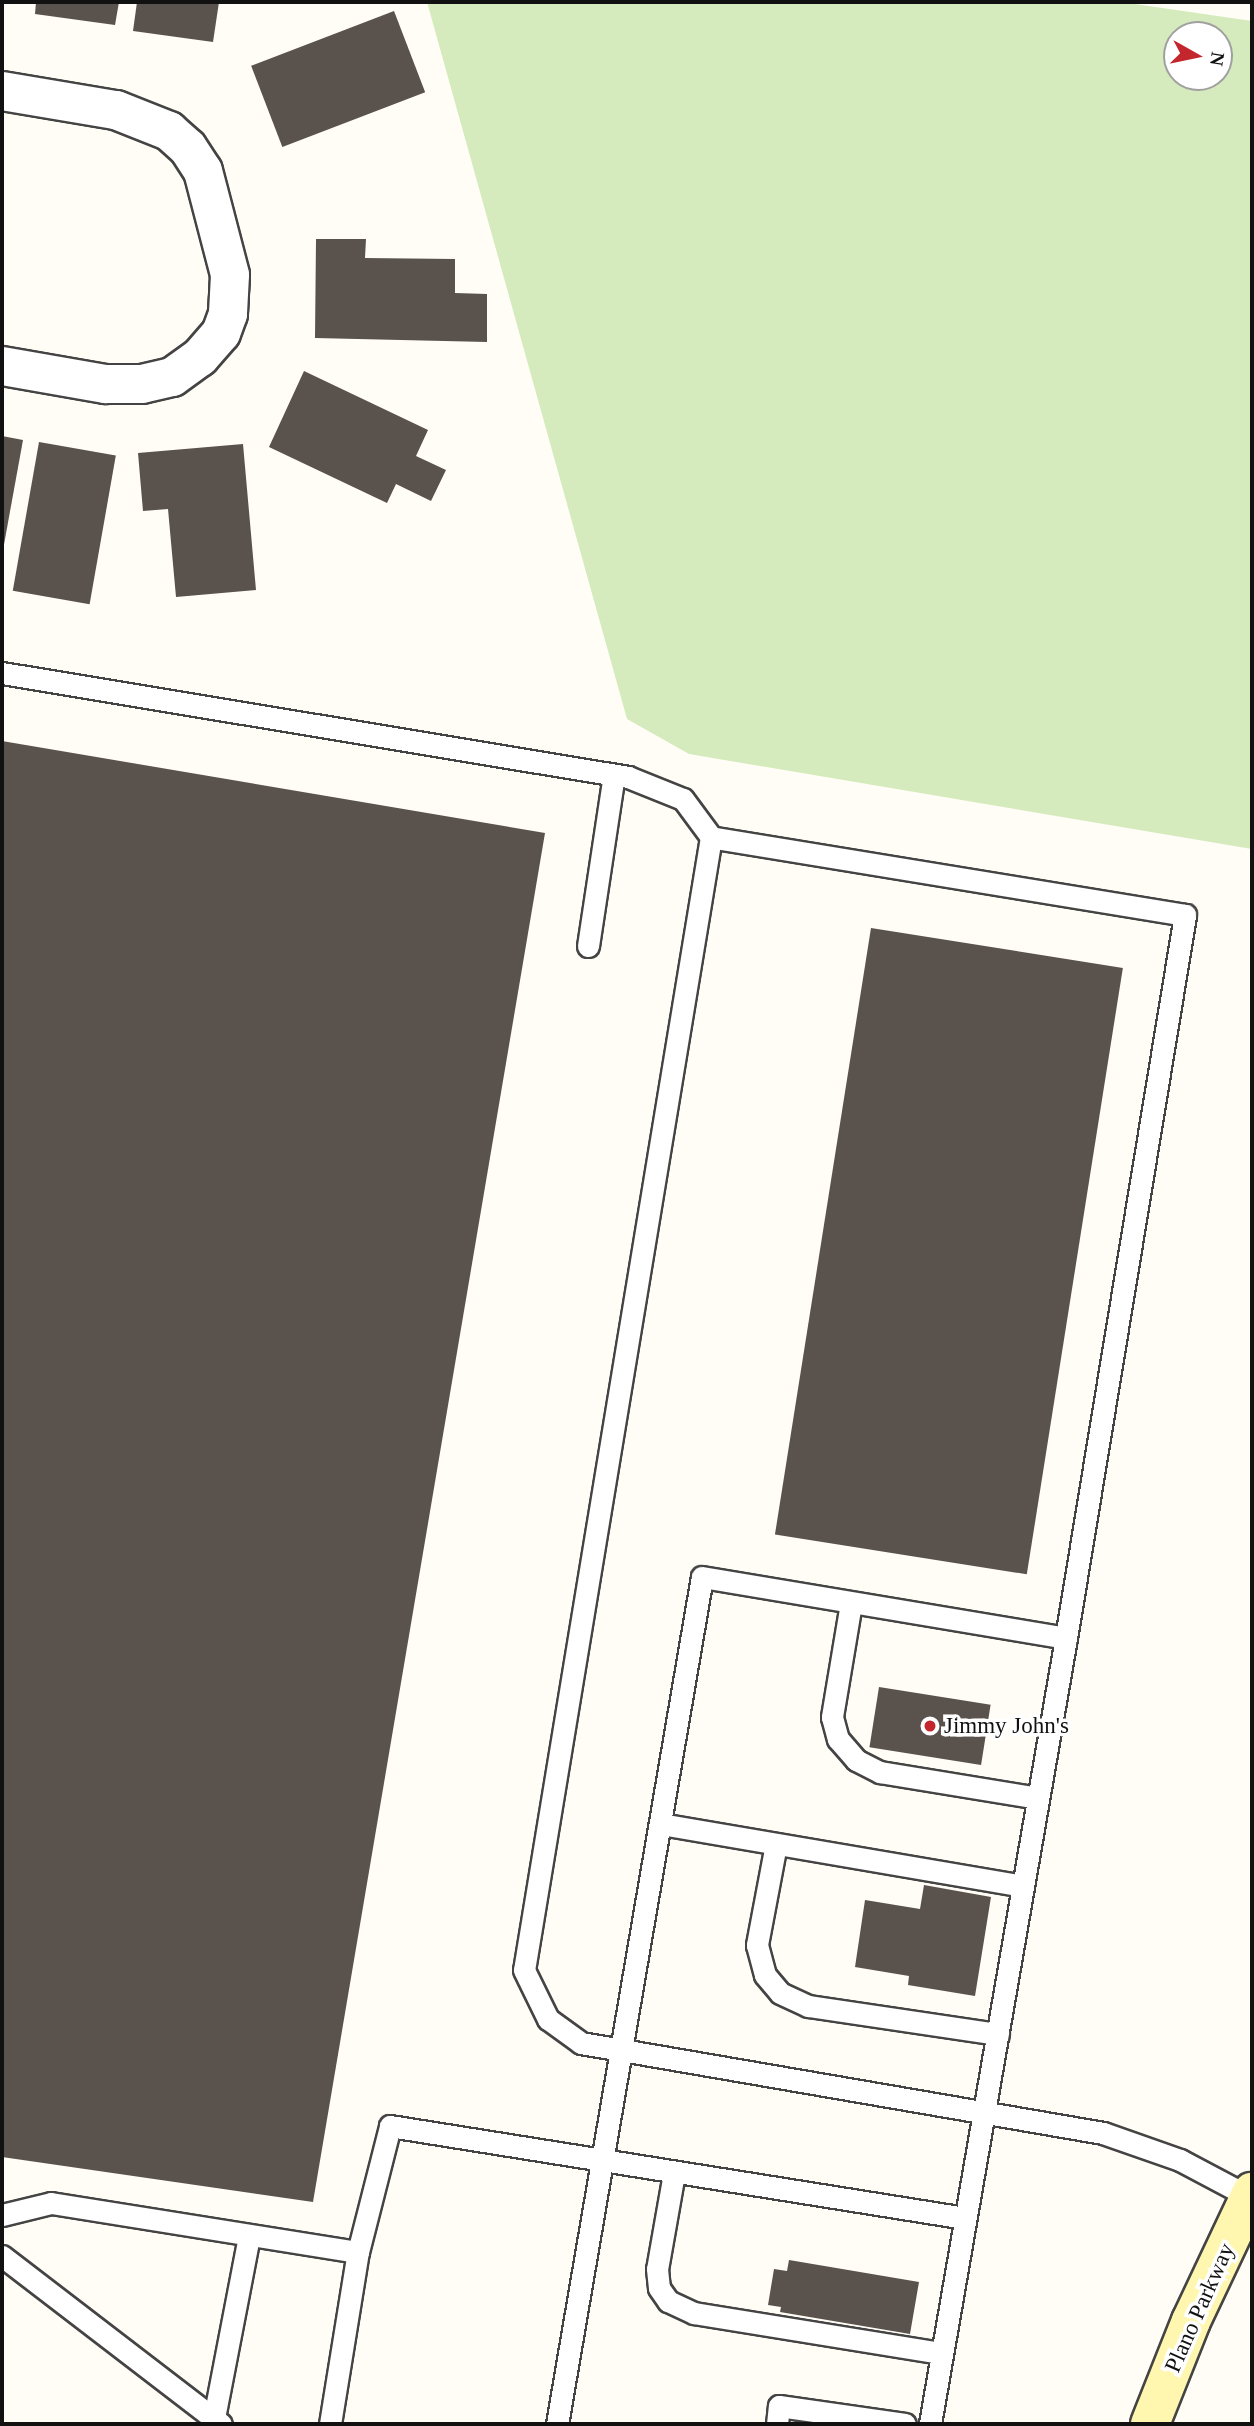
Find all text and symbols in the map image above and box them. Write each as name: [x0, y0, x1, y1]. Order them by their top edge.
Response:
north arrow: [1163, 21, 1233, 91]
text: N: [1206, 51, 1229, 67]
place label: Jimmy John's: [944, 1712, 1069, 1740]
marker: Jimmy John's: [922, 1718, 938, 1734]
street label: Plano Parkway: [1159, 2239, 1241, 2377]

